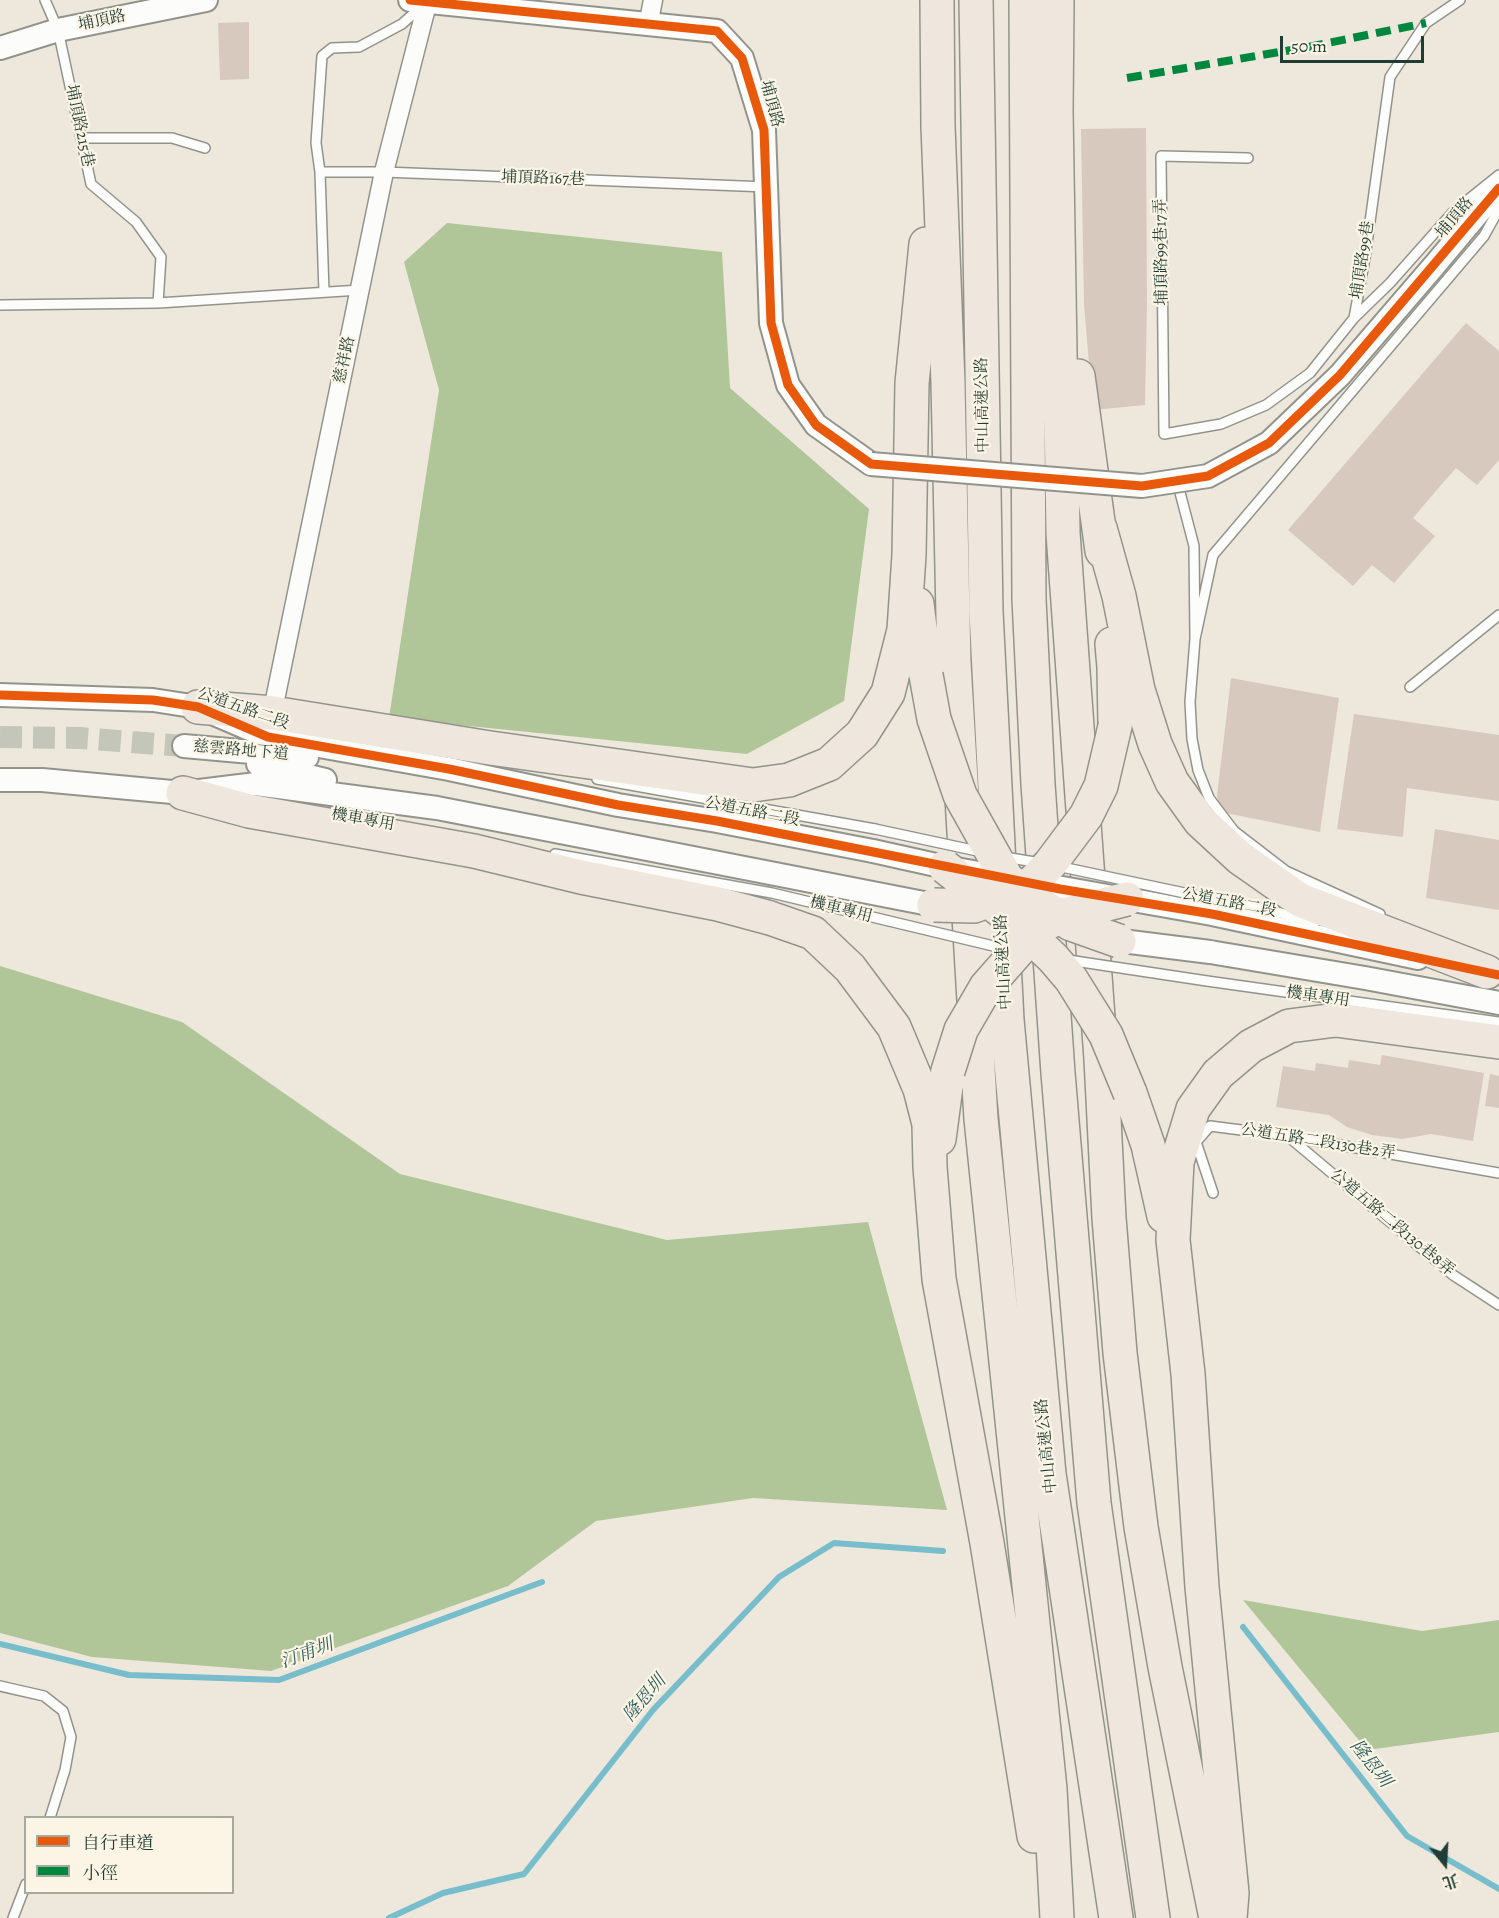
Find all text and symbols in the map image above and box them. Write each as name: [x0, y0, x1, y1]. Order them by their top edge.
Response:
street label: 埔頂路: [77, 7, 127, 35]
scale bar: [1283, 24, 1427, 62]
text: 50 m: [1291, 34, 1327, 58]
street label: 埔頂路: [756, 78, 786, 130]
street label: 埔頂路215巷: [61, 83, 97, 169]
street label: 埔頂路167巷: [501, 168, 585, 190]
street label: 埔頂路: [1432, 193, 1478, 243]
street label: 埔頂路99巷17弄: [1151, 198, 1173, 306]
street label: 埔頂路99巷: [1347, 220, 1379, 300]
street label: 慈祥路: [331, 335, 359, 385]
street label: 中山高速公路: [973, 357, 993, 453]
street label: 公道五路二段: [194, 684, 292, 734]
street label: 慈雲路地下道: [192, 737, 290, 765]
street label: 公道五路二段: [703, 793, 801, 831]
street label: 機車專用: [330, 805, 396, 835]
street label: 公道五路二段: [1180, 884, 1278, 922]
street label: 機車專用: [808, 893, 874, 927]
street label: 中山高速公路: [992, 914, 1016, 1010]
street label: 機車專用: [1285, 983, 1351, 1011]
street label: 公道五路二段130巷2弄: [1239, 1120, 1397, 1164]
street label: 公道五路二段130巷8弄: [1326, 1165, 1458, 1281]
street label: 中山高速公路: [1032, 1397, 1062, 1495]
water label: 汀甫圳: [278, 1635, 336, 1673]
water label: 隆恩圳: [619, 1672, 671, 1726]
water label: 隆恩圳: [1345, 1736, 1395, 1792]
legend: [24, 1816, 234, 1894]
text: 自行車道: [82, 1831, 154, 1855]
north arrow: [1415, 1834, 1475, 1894]
text: 小徑: [82, 1861, 118, 1885]
text: 北: [1440, 1868, 1462, 1894]

